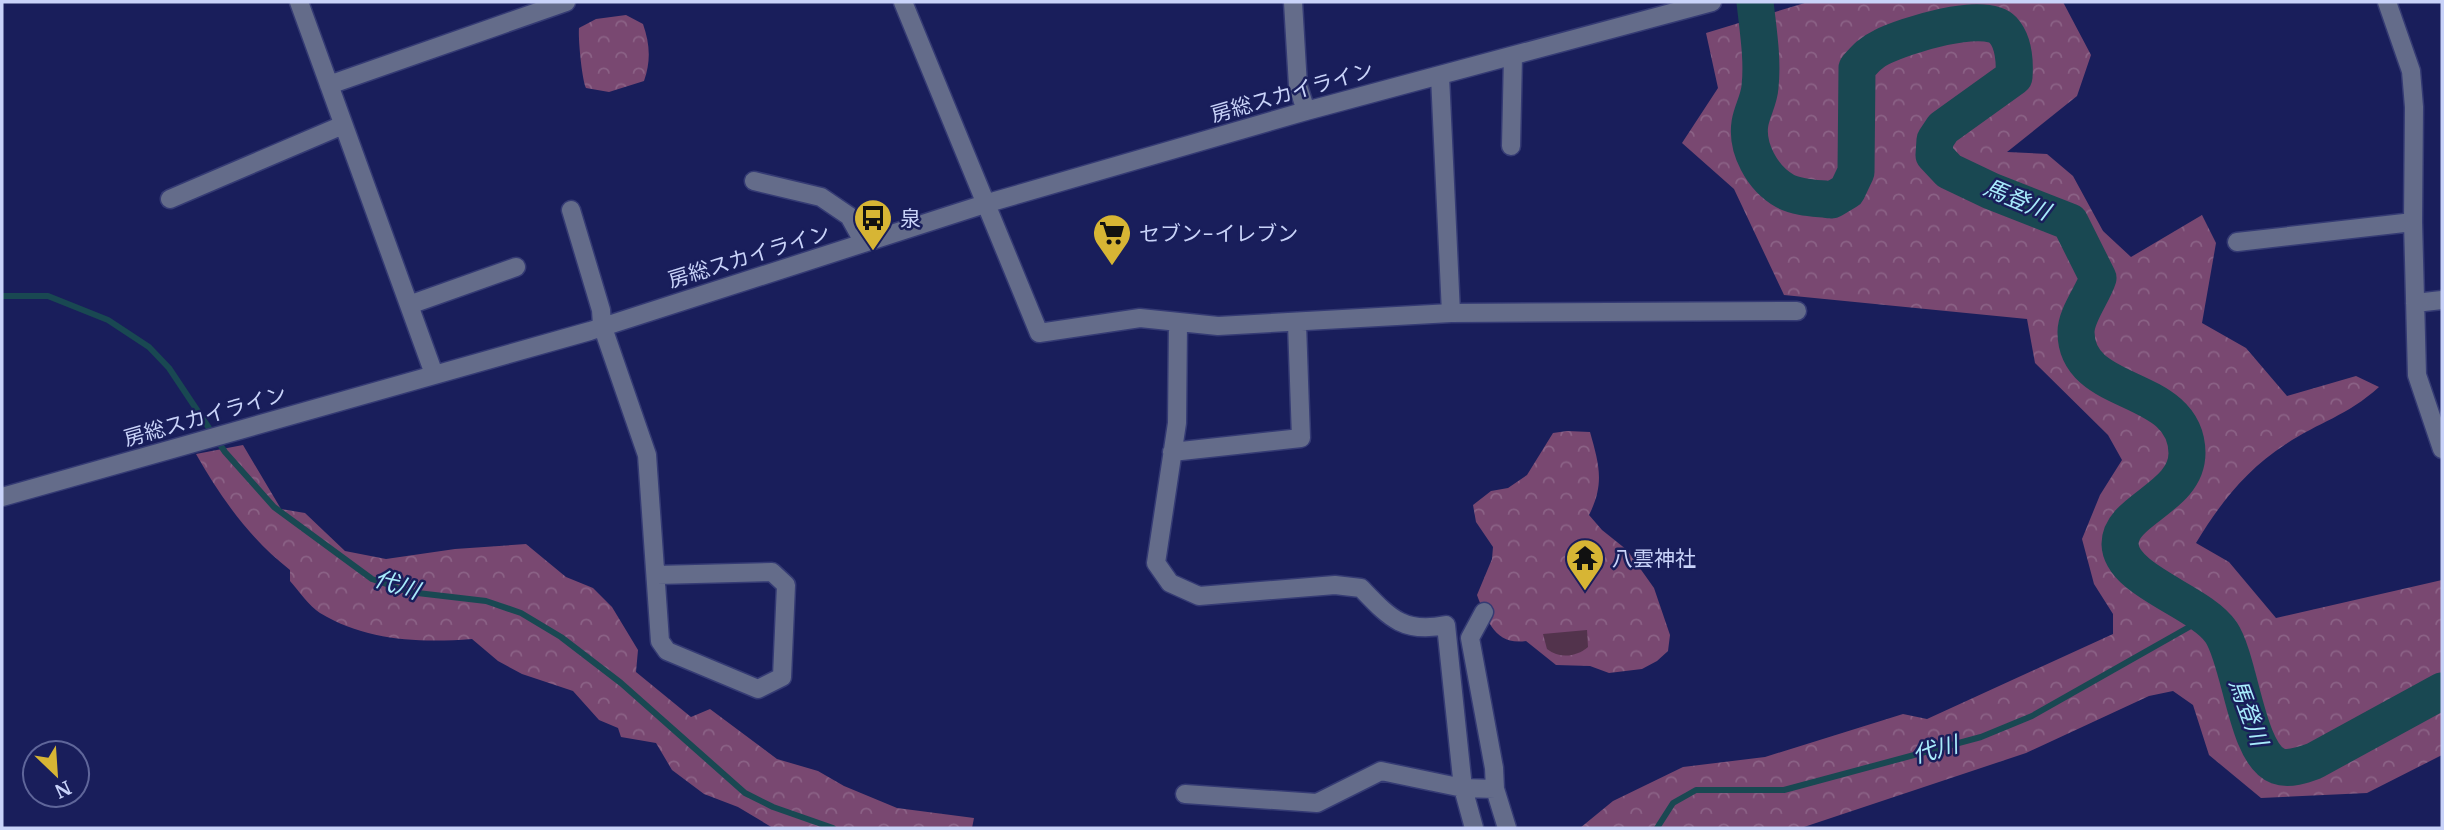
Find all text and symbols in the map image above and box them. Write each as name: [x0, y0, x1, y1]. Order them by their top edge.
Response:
street label: 房総スカイライン: [1208, 56, 1376, 128]
water label: 馬登川: [1980, 172, 2057, 227]
bus stop icon: 泉: [852, 197, 894, 252]
place label: 泉: [900, 205, 921, 232]
supermarket icon: セブン-イレブン: [1091, 212, 1133, 267]
street label: 房総スカイライン: [665, 219, 833, 293]
place label: セブン-イレブン: [1139, 220, 1298, 247]
street label: 房総スカイライン: [121, 380, 289, 452]
temple icon: 八雲神社: [1564, 537, 1606, 592]
place label: 八雲神社: [1612, 545, 1696, 572]
water label: 代川: [371, 563, 426, 606]
water label: 馬登川: [2224, 675, 2275, 752]
water label: 代川: [1909, 728, 1964, 769]
north arrow: [21, 739, 91, 809]
text: N: [51, 775, 75, 803]

